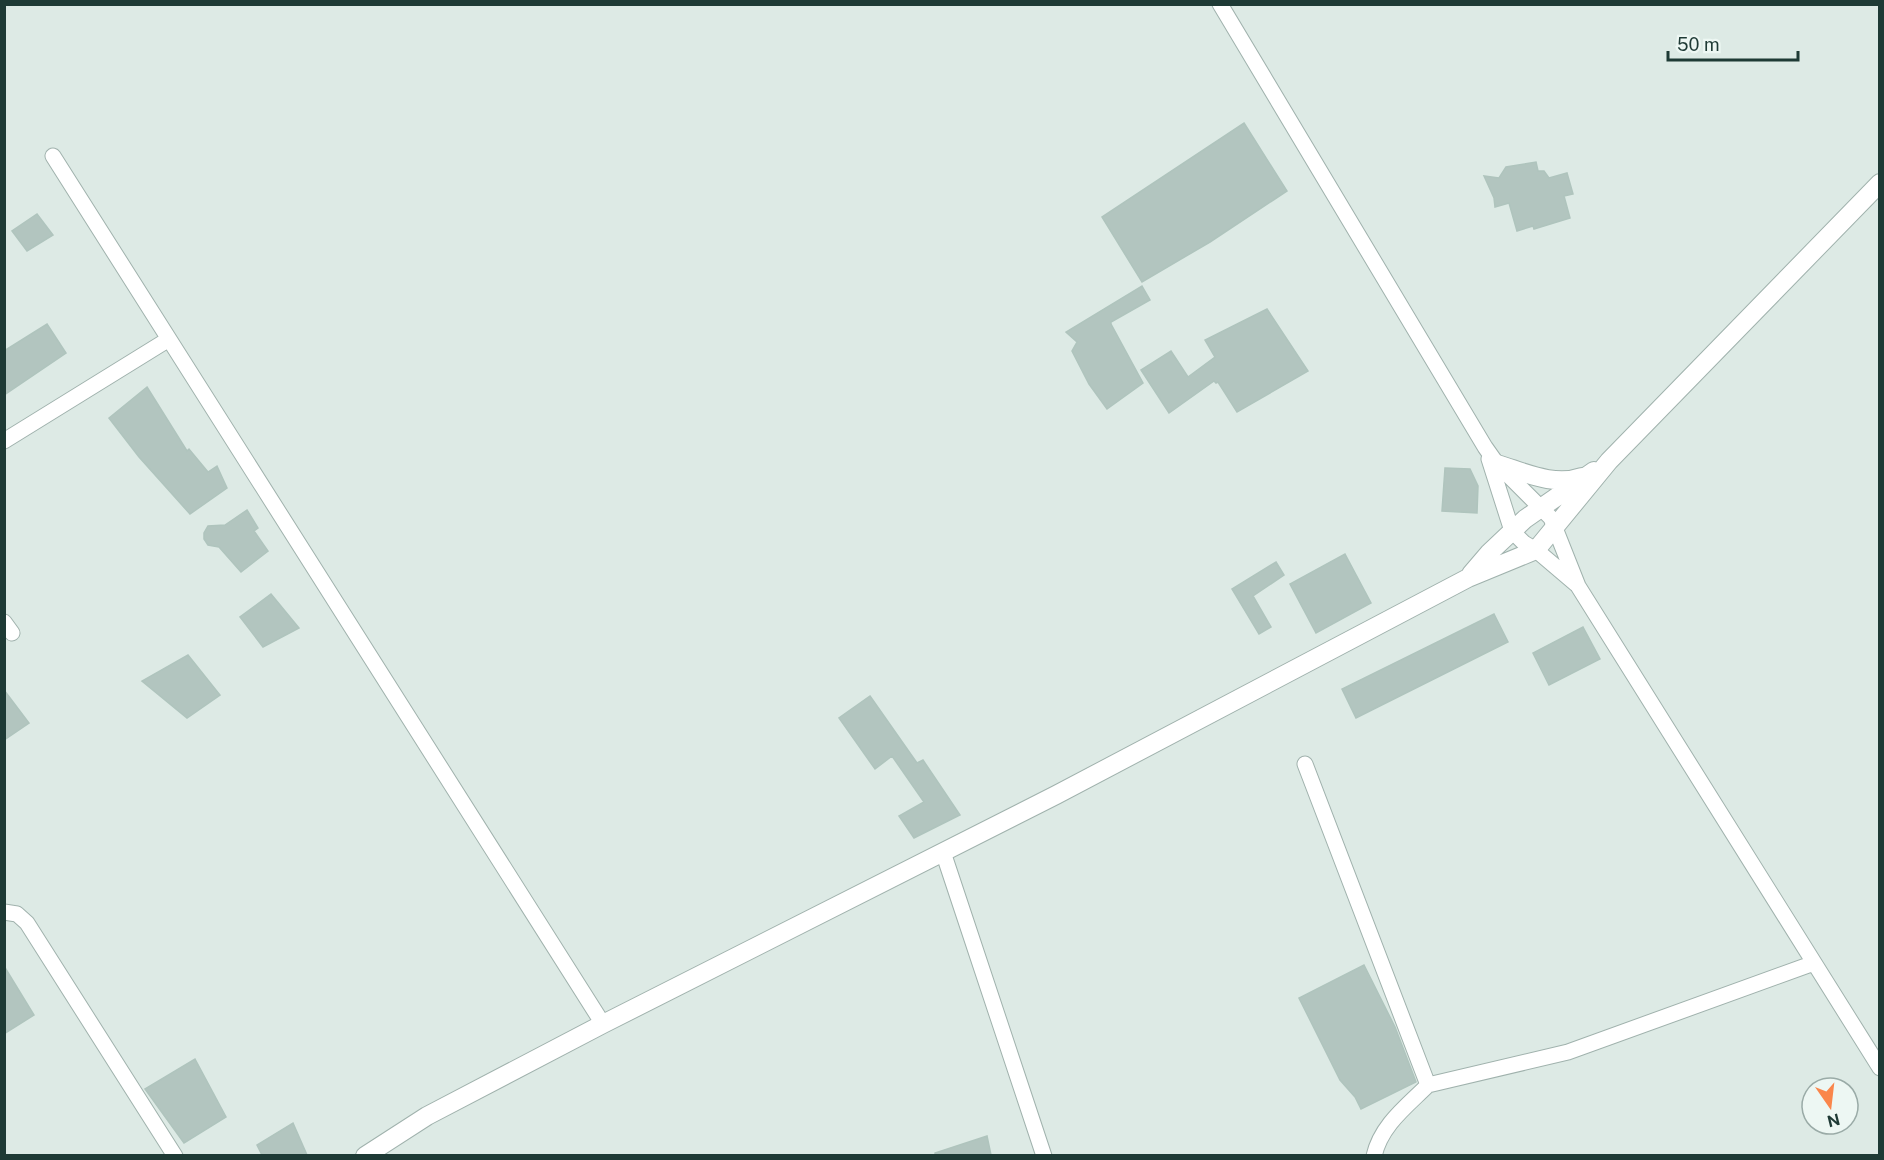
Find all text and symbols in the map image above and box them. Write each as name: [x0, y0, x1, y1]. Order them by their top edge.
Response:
scale bar: [1668, 24, 1798, 62]
text: 50 m: [1677, 34, 1720, 55]
north arrow: [1800, 1076, 1860, 1136]
text: N: [1825, 1109, 1842, 1131]

